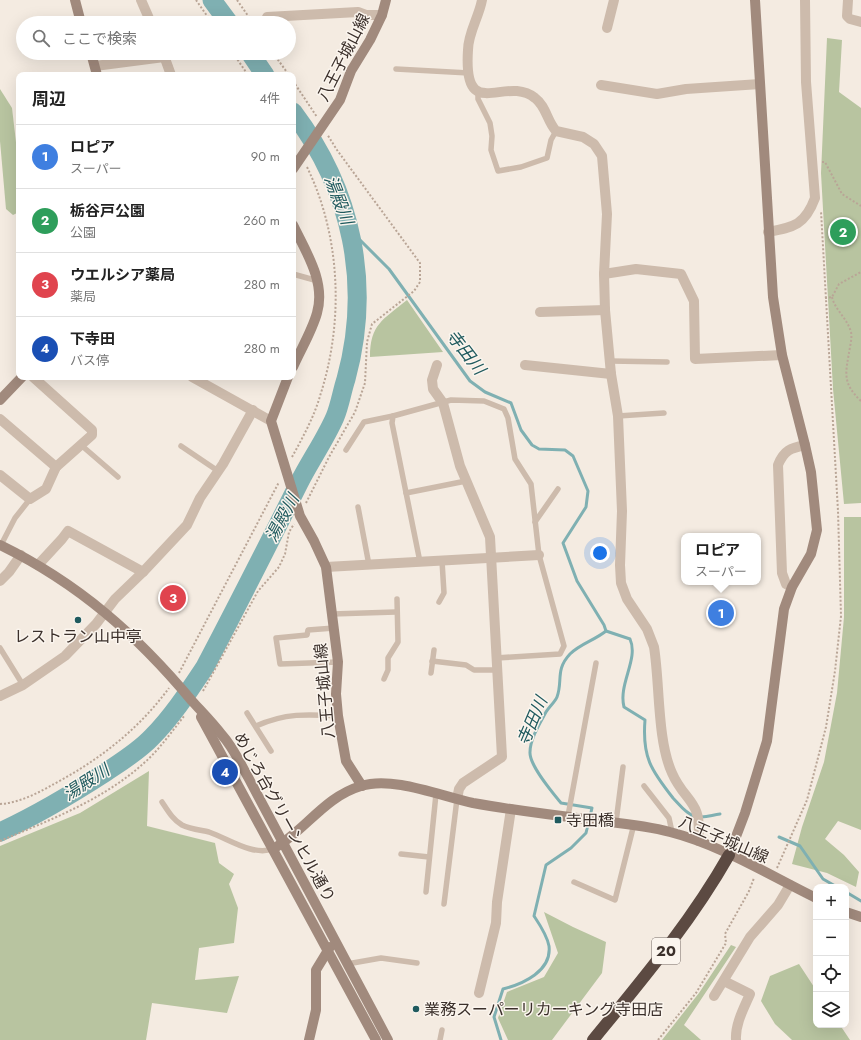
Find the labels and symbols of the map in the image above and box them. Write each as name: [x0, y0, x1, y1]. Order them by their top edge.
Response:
street label: 八王子城山線: [311, 9, 375, 105]
water label: 湯殿川: [319, 172, 360, 230]
pin: 2: [830, 217, 856, 247]
water label: 寺田川: [441, 325, 492, 381]
water label: 湯殿川: [259, 488, 306, 546]
your location: [590, 543, 610, 563]
pin: 3: [160, 583, 186, 613]
pin: 1: [708, 598, 734, 628]
marker: レストラン山中亭: [73, 615, 83, 625]
place label: レストラン山中亭: [14, 625, 142, 648]
street label: 八王子城山線: [309, 642, 340, 740]
water label: 寺田川: [511, 691, 554, 749]
street label: めじろ台グリーンヒル通り: [228, 728, 341, 906]
water label: 湯殿川: [58, 757, 116, 806]
pin: 4: [212, 757, 238, 787]
place label: 寺田橋: [566, 809, 614, 832]
street label: 八王子城山線: [675, 810, 772, 869]
marker: 寺田橋: [553, 815, 563, 825]
road number: 20: [652, 938, 680, 964]
place label: 業務スーパーリカーキング寺田店: [424, 998, 663, 1021]
marker: 業務スーパーリカーキング寺田店: [411, 1004, 421, 1014]

